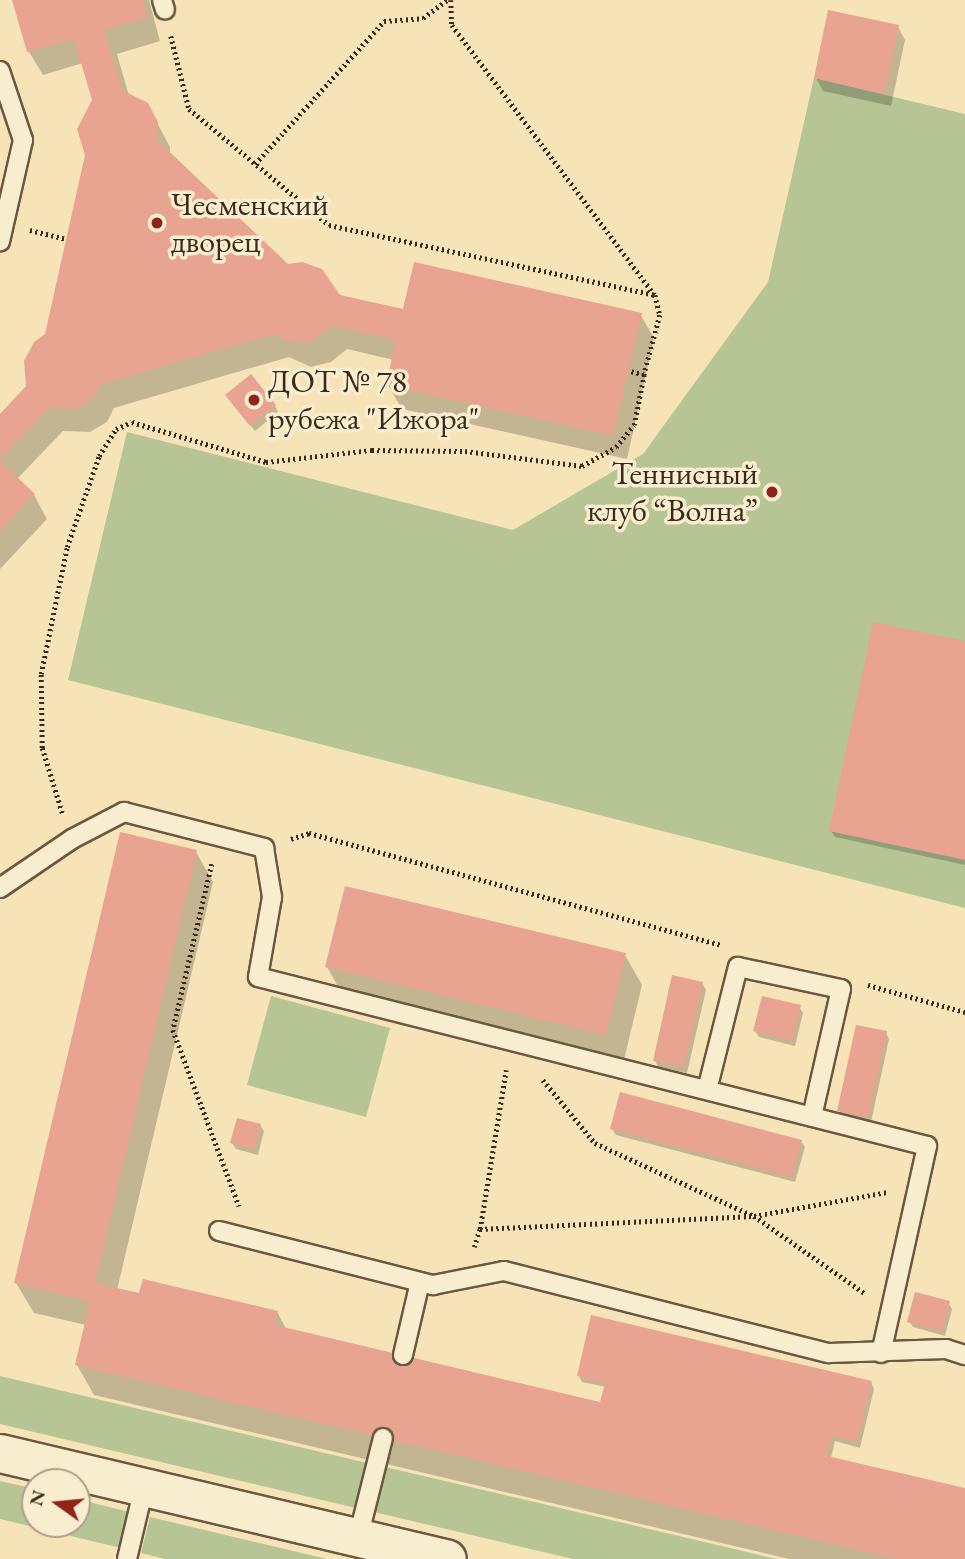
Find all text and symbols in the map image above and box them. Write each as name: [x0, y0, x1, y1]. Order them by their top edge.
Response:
place label: Чесменский дворец: [171, 186, 329, 261]
marker: Чесменский дворец: [149, 215, 165, 231]
place label: ДОТ № 78 рубежа "Ижора": [268, 363, 479, 438]
marker: ДОТ № 78 рубежа "Ижора": [246, 392, 262, 408]
place label: Теннисный клуб “Волна”: [587, 455, 758, 530]
marker: Теннисный клуб “Волна”: [764, 484, 780, 500]
north arrow: [21, 1468, 91, 1538]
text: N: [23, 1487, 51, 1509]

